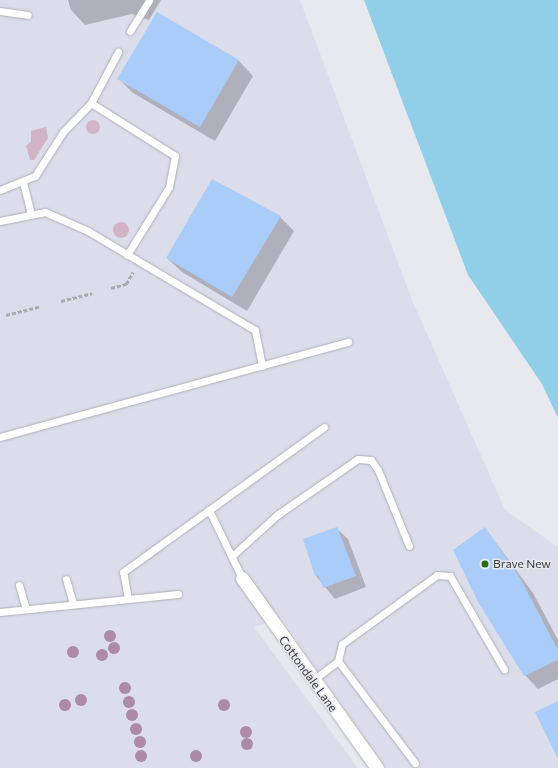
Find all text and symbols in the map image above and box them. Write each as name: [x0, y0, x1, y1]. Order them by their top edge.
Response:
place label: Brave New: [493, 557, 551, 571]
marker: Brave New: [480, 559, 490, 569]
street label: Cottondale Lane: [276, 633, 340, 715]

